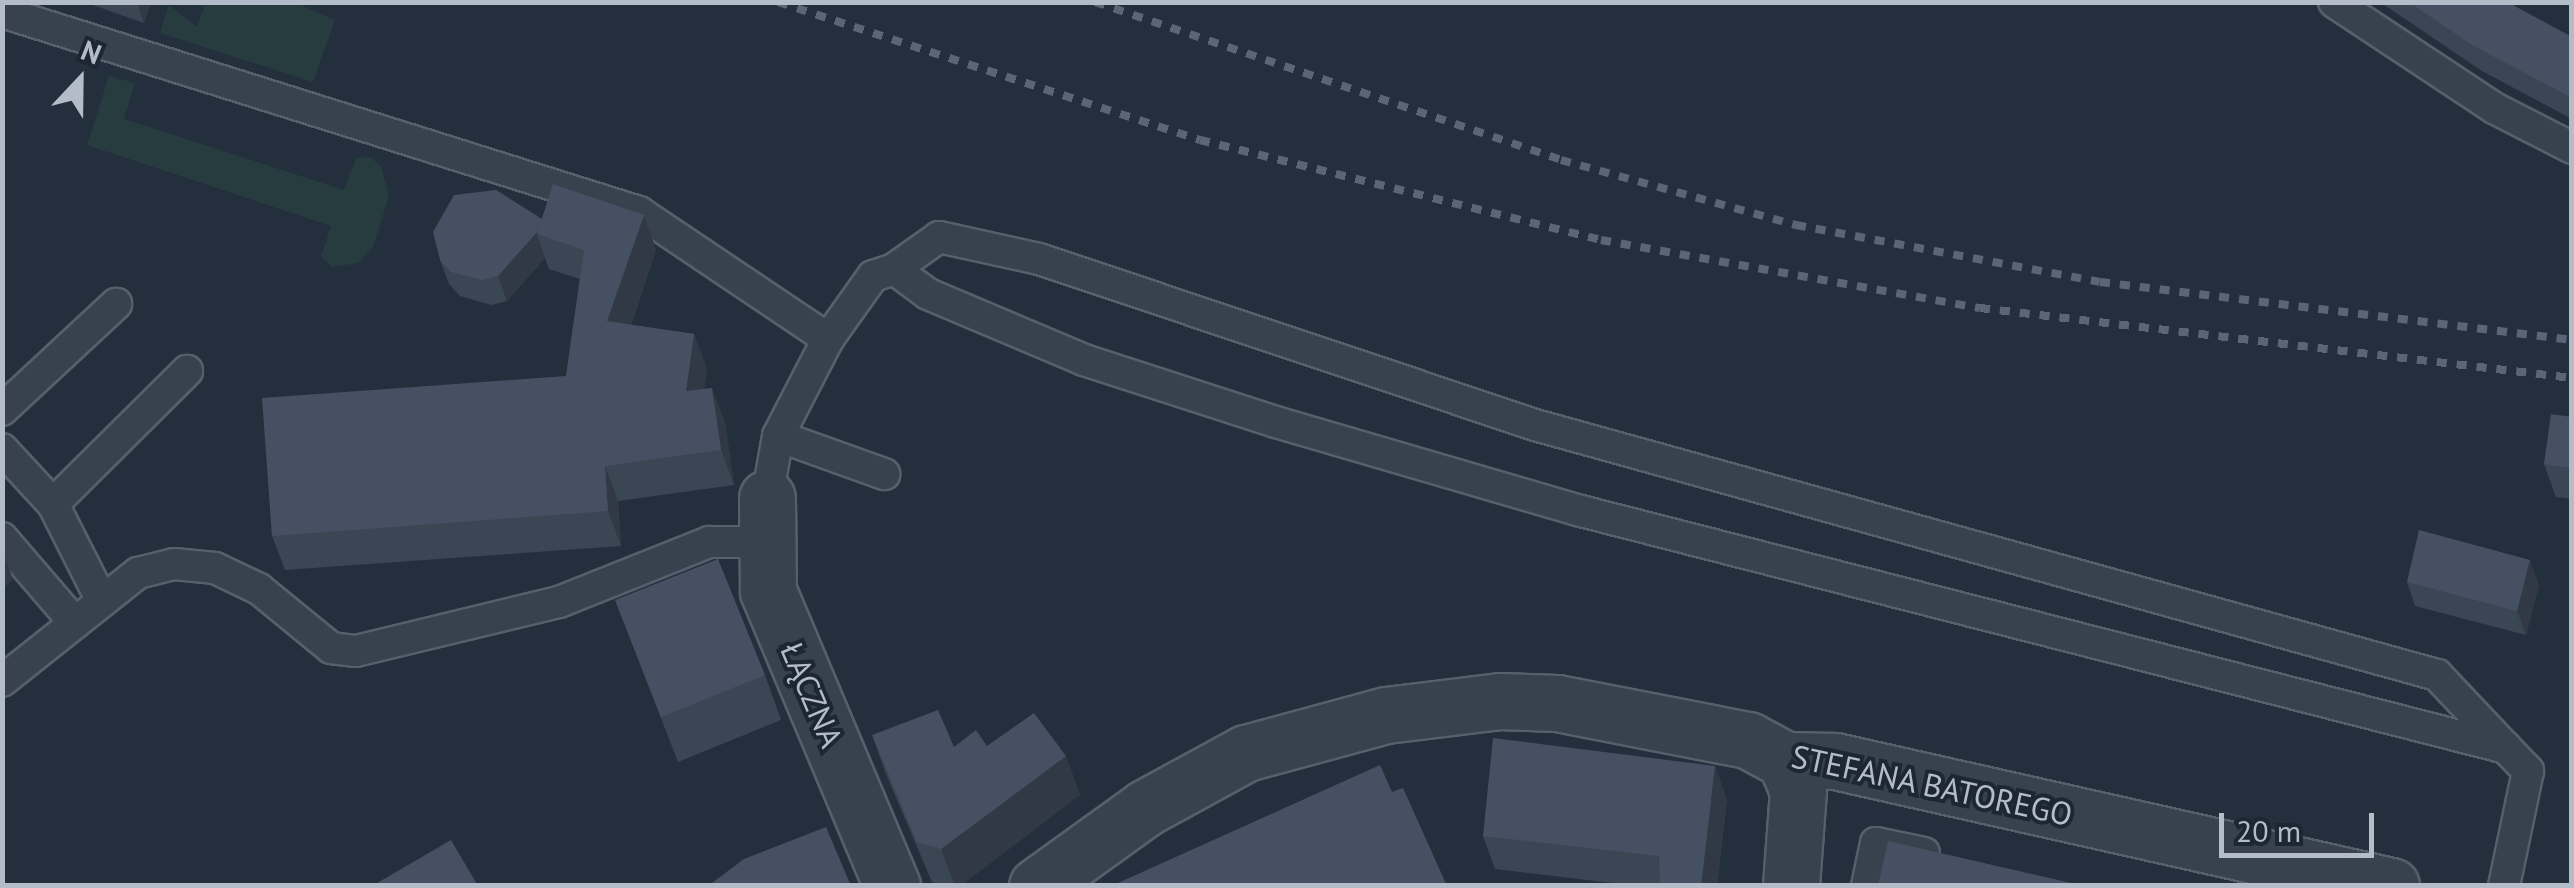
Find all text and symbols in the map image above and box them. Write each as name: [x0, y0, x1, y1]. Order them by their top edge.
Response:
north arrow: [30, 30, 130, 130]
text: N: [76, 31, 107, 72]
street label: ŁĄCZNA: [773, 637, 851, 753]
street label: STEFANA BATOREGO: [1788, 736, 2076, 834]
scale bar: [2224, 793, 2379, 855]
text: 20 m: [2236, 811, 2301, 850]

